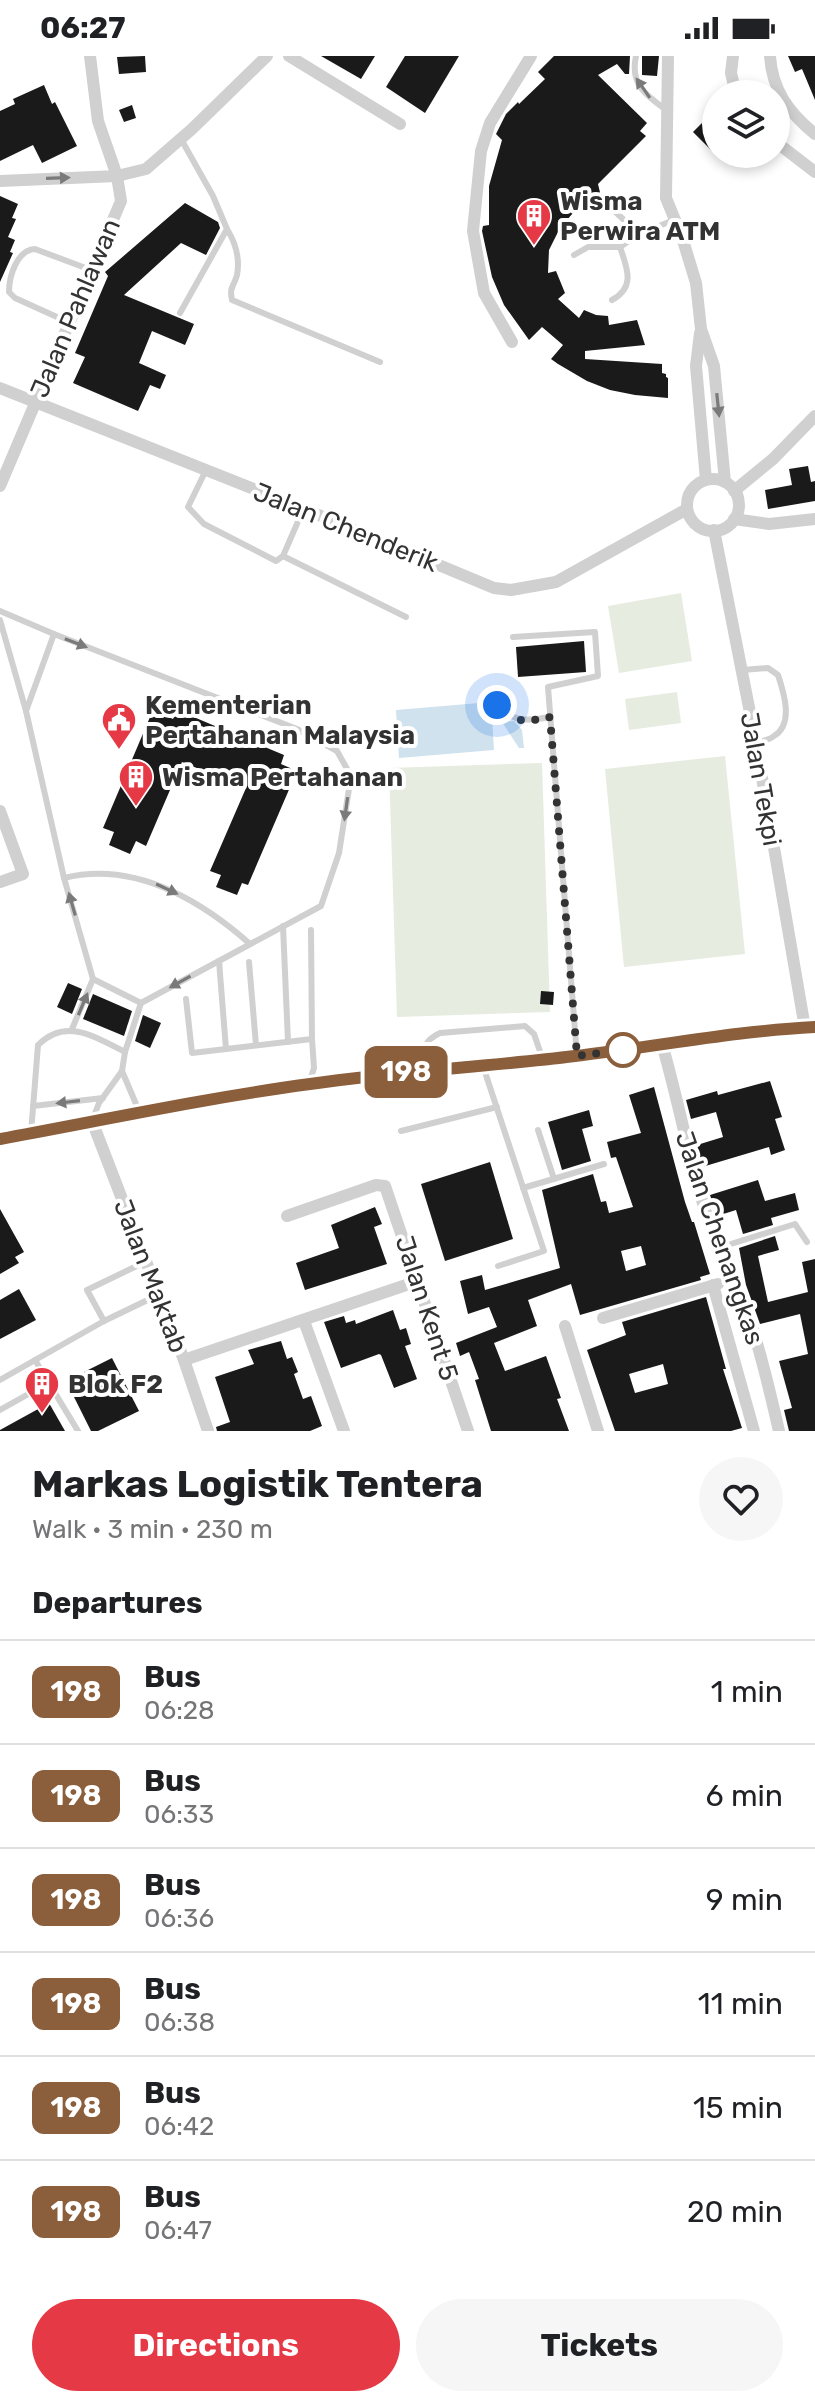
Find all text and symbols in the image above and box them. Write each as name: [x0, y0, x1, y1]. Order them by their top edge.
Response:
text: 06:27: [40, 10, 125, 46]
one-way arrow: [636, 77, 651, 98]
map controls: [702, 80, 790, 168]
button: layers: [702, 80, 790, 168]
one-way arrow: [46, 172, 71, 185]
place label: Wisma Perwira ATM: [560, 186, 720, 247]
building icon: Wisma Perwira ATM: [515, 197, 553, 247]
street label: Jalan Pahlawan: [24, 214, 127, 402]
one-way arrow: [711, 393, 724, 418]
street label: Jalan Chenderik: [249, 476, 443, 579]
one-way arrow: [64, 636, 88, 649]
your location: [477, 685, 517, 725]
place label: Kementerian Pertahanan Malaysia: [145, 690, 415, 751]
public building icon: Kementerian Pertahanan Malaysia: [100, 701, 138, 751]
street label: Jalan Tekpi: [734, 710, 788, 848]
building icon: Wisma Pertahanan: [117, 758, 155, 808]
place label: Wisma Pertahanan: [162, 762, 403, 793]
one-way arrow: [339, 797, 352, 822]
one-way arrow: [156, 882, 179, 896]
one-way arrow: [65, 891, 77, 916]
one-way arrow: [169, 975, 192, 988]
one-way arrow: [76, 992, 89, 1016]
unlabelled marker: [606, 1033, 640, 1067]
line badge: 198: [360, 1046, 452, 1098]
text: 198: [381, 1055, 431, 1088]
one-way arrow: [55, 1096, 80, 1109]
street label: Jalan Chenangkas: [669, 1128, 771, 1349]
street label: Jalan Maktab: [107, 1195, 194, 1357]
street label: Jalan Kent 5: [389, 1232, 465, 1385]
building icon: Blok F2: [23, 1365, 61, 1415]
place label: Blok F2: [68, 1369, 163, 1400]
button: heart: [699, 1457, 783, 1541]
text: Markas Logistik Tentera: [32, 1461, 483, 1507]
text: Walk · 3 min · 230 m: [32, 1514, 273, 1545]
text: Departures: [32, 1585, 203, 1621]
text: Bus: [144, 1659, 201, 1695]
text: 1 min: [711, 1674, 783, 1710]
text: 198: [51, 1675, 101, 1708]
text: 06:28: [144, 1695, 215, 1726]
text: Bus: [144, 1763, 201, 1799]
text: 6 min: [705, 1778, 783, 1814]
text: 198: [51, 1779, 101, 1812]
text: 06:33: [144, 1799, 214, 1830]
text: Bus: [144, 1867, 201, 1903]
text: 9 min: [706, 1882, 783, 1918]
text: 198: [51, 1883, 101, 1916]
text: 06:36: [144, 1903, 214, 1934]
text: Bus: [144, 1971, 201, 2007]
text: 11 min: [698, 1986, 783, 2022]
text: 198: [51, 1987, 101, 2020]
text: 06:38: [144, 2007, 215, 2038]
text: Bus: [144, 2075, 201, 2111]
text: 15 min: [693, 2090, 783, 2126]
text: 198: [51, 2091, 101, 2124]
text: 06:42: [144, 2111, 214, 2142]
text: Bus: [144, 2179, 201, 2215]
text: 20 min: [687, 2194, 783, 2230]
text: 198: [51, 2195, 101, 2228]
text: 06:47: [144, 2215, 212, 2246]
button: Directions: [32, 2299, 400, 2391]
button: Tickets: [416, 2299, 783, 2391]

